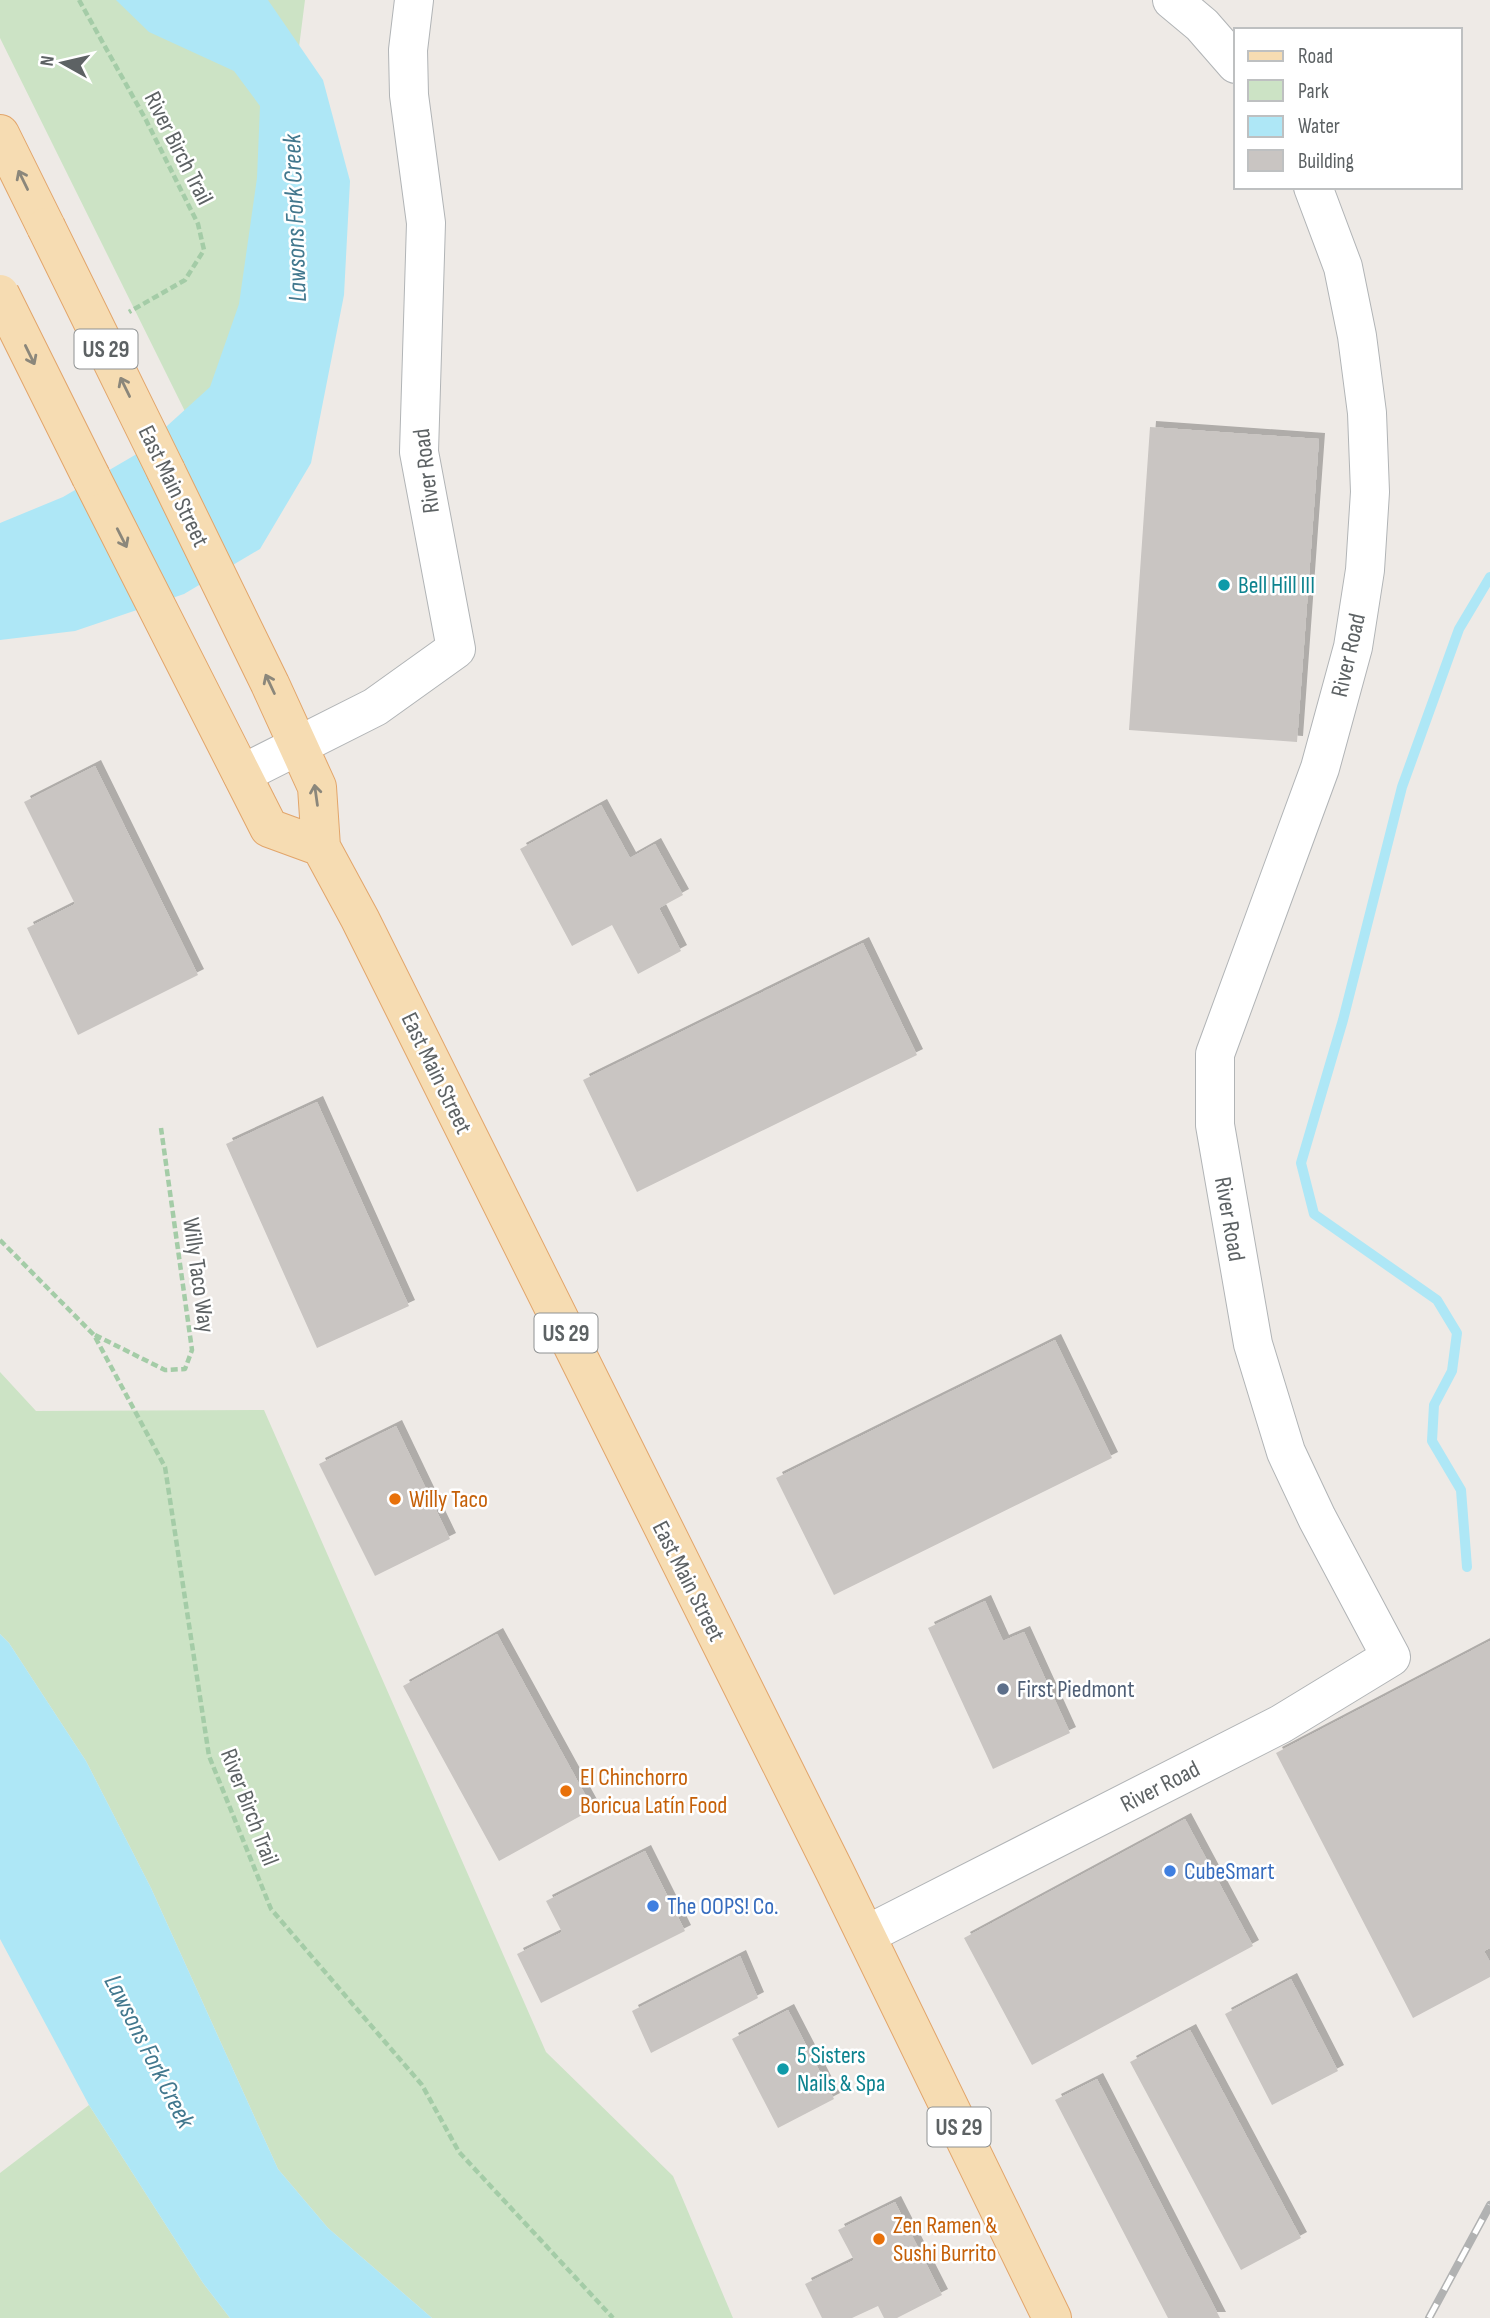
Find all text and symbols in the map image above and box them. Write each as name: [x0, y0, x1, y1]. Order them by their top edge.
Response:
north arrow: [28, 28, 98, 98]
legend: [1234, 28, 1462, 189]
text: Road: [1298, 44, 1333, 69]
text: N: [36, 54, 60, 67]
text: Park: [1298, 79, 1329, 104]
street label: River Birch Trail: [138, 87, 219, 210]
text: Water: [1298, 114, 1340, 139]
water label: Lawsons Fork Creek: [277, 132, 314, 302]
text: Building: [1298, 149, 1354, 174]
one-way arrow: [15, 170, 29, 191]
road number: US 29: [74, 330, 138, 368]
one-way arrow: [24, 344, 38, 365]
one-way arrow: [117, 377, 131, 398]
street label: East Main Street: [132, 421, 215, 552]
street label: River Road: [407, 427, 446, 515]
one-way arrow: [116, 527, 130, 548]
place label: Bell Hill III: [1238, 571, 1315, 600]
marker: Bell Hill III: [1216, 577, 1232, 593]
street label: River Road: [1325, 610, 1372, 700]
one-way arrow: [263, 674, 276, 695]
one-way arrow: [309, 784, 322, 807]
street label: East Main Street: [395, 1008, 478, 1139]
street label: River Road: [1208, 1175, 1251, 1263]
street label: Willy Taco Way: [176, 1216, 221, 1335]
road number: US 29: [534, 1314, 598, 1352]
place label: Willy Taco: [409, 1485, 488, 1514]
marker: Willy Taco: [387, 1491, 403, 1507]
street label: East Main Street: [646, 1516, 731, 1646]
place label: First Piedmont: [1017, 1675, 1135, 1704]
marker: First Piedmont: [995, 1681, 1011, 1697]
street label: River Birch Trail: [214, 1745, 285, 1870]
street label: River Road: [1116, 1754, 1205, 1819]
place label: El Chinchorro Boricua Latín Food: [580, 1763, 727, 1820]
marker: El Chinchorro Boricua Latín Food: [558, 1783, 574, 1799]
place label: CubeSmart: [1184, 1857, 1275, 1886]
marker: CubeSmart: [1162, 1863, 1178, 1879]
place label: The OOPS! Co.: [667, 1892, 778, 1921]
marker: The OOPS! Co.: [645, 1898, 661, 1914]
water label: Lawsons Fork Creek: [97, 1970, 201, 2135]
place label: 5 Sisters Nails & Spa: [797, 2041, 885, 2098]
marker: 5 Sisters Nails & Spa: [775, 2061, 791, 2077]
road number: US 29: [928, 2108, 990, 2146]
place label: Zen Ramen & Sushi Burrito: [893, 2211, 997, 2268]
marker: Zen Ramen & Sushi Burrito: [871, 2231, 887, 2247]

